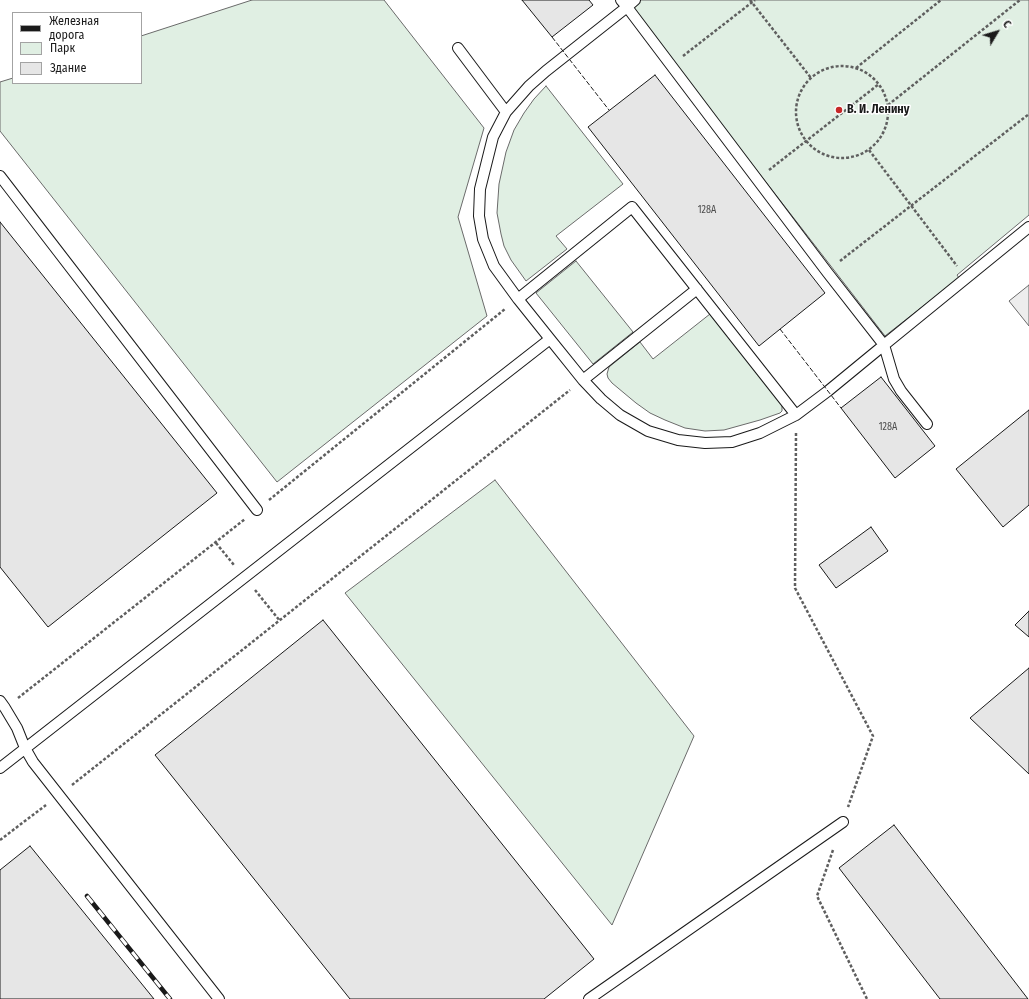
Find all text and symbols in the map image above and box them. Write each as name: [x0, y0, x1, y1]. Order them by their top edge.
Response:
legend: [12, 12, 142, 84]
north arrow: [977, 12, 1017, 52]
text: Железная дорога: [49, 14, 99, 42]
text: С: [1000, 18, 1014, 31]
text: Парк: [50, 41, 75, 55]
text: Здание: [50, 61, 86, 75]
place label: В. И. Ленину: [847, 103, 909, 117]
marker: В. И. Ленину: [834, 105, 844, 115]
house number: 128А: [698, 204, 716, 216]
house number: 128А: [879, 421, 897, 433]

